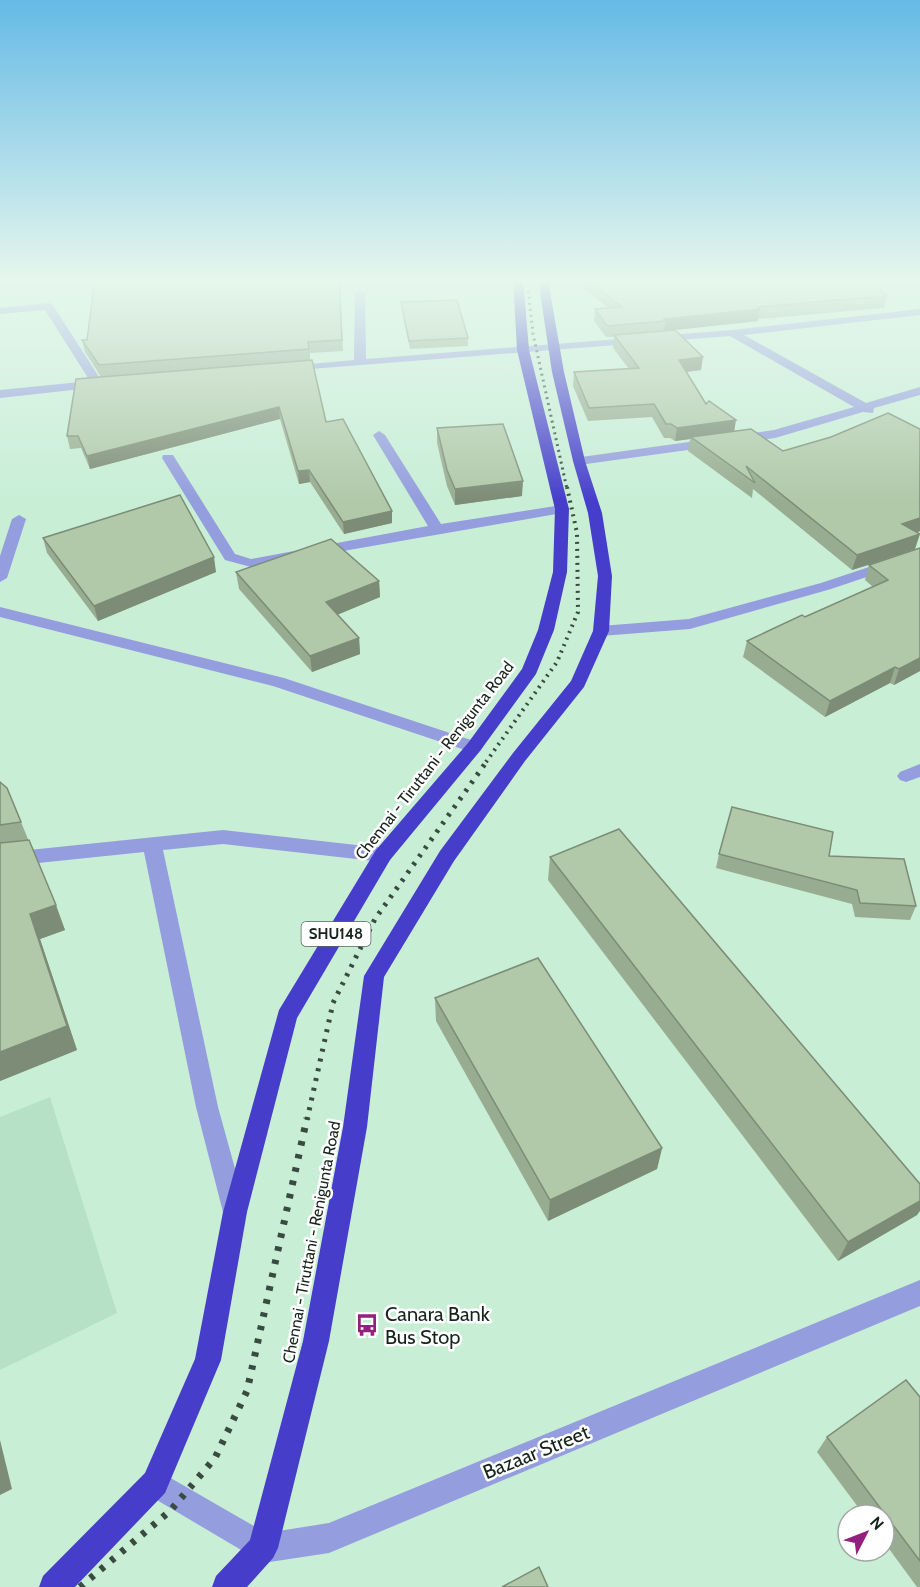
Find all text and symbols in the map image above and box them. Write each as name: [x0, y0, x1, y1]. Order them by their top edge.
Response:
street label: Chennai - Tiruttani - Renigunta Road: [351, 658, 518, 863]
road number: SHU148: [302, 922, 370, 946]
street label: Chennai - Tiruttani - Renigunta Road: [279, 1120, 344, 1365]
place label: Canara Bank Bus Stop: [385, 1302, 490, 1349]
bus stop icon: Canara Bank Bus Stop: [354, 1312, 380, 1338]
street label: Bazaar Street: [479, 1420, 593, 1484]
north arrow: [836, 1503, 896, 1563]
text: N: [866, 1513, 888, 1534]

